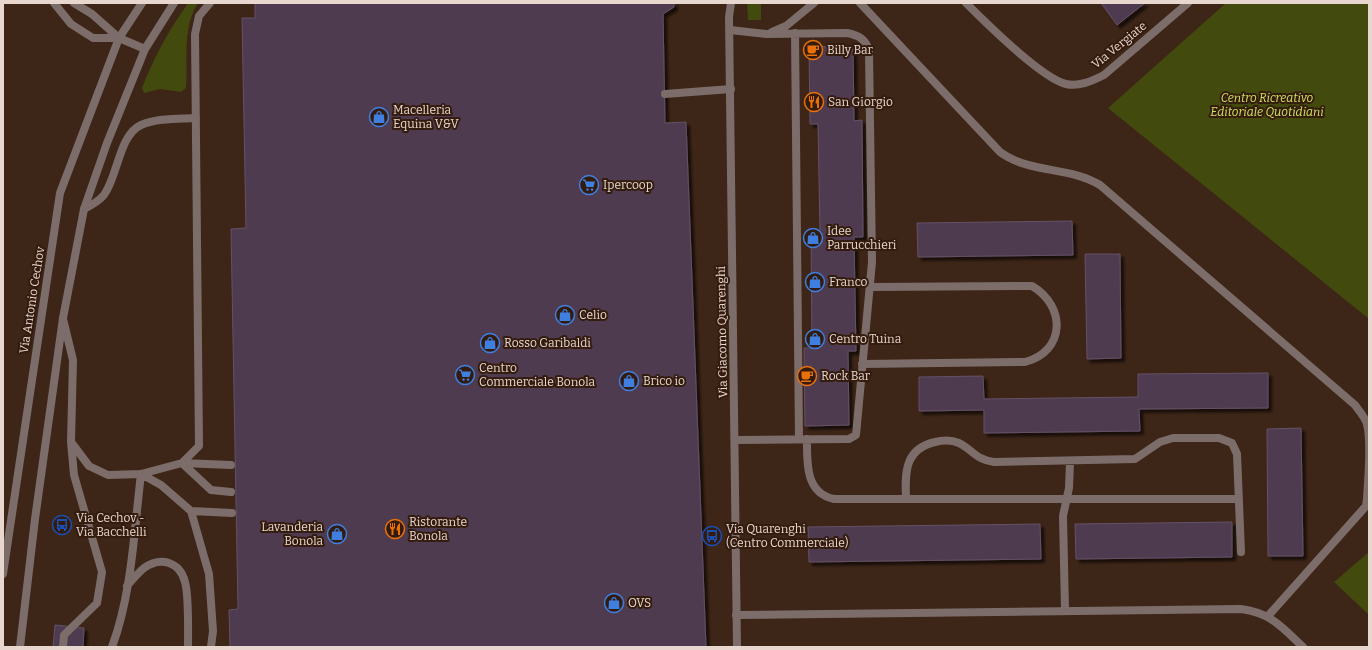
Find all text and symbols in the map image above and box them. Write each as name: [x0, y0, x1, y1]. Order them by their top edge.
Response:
street label: Via Vergiate: [1089, 19, 1149, 71]
cafe icon: Billy Bar: [802, 39, 824, 61]
place label: Billy Bar: [827, 43, 874, 57]
restaurant icon: San Giorgio: [803, 91, 825, 113]
park label: Centro Ricreativo Editoriale Quotidiani: [1210, 91, 1324, 119]
place label: San Giorgio: [828, 95, 893, 109]
place label: Macelleria Equina V&V: [393, 103, 460, 131]
shop icon: Macelleria Equina V&V: [368, 106, 390, 128]
supermarket icon: Ipercoop: [578, 174, 600, 196]
place label: Ipercoop: [603, 178, 653, 192]
place label: Idee Parrucchieri: [827, 224, 897, 252]
shop icon: Idee Parrucchieri: [802, 227, 824, 249]
street label: Via Antonio Cechov: [17, 245, 47, 354]
street label: Via Giacomo Quarenghi: [714, 265, 730, 398]
shop icon: Franco: [804, 271, 826, 293]
place label: Franco: [829, 275, 868, 289]
shop icon: Celio: [554, 304, 576, 326]
place label: Celio: [579, 308, 607, 322]
shop icon: Centro Tuina: [804, 328, 826, 350]
shop icon: Rosso Garibaldi: [479, 332, 501, 354]
place label: Centro Tuina: [829, 332, 902, 346]
place label: Rosso Garibaldi: [504, 336, 591, 350]
place label: Centro Commerciale Bonola: [479, 361, 595, 389]
supermarket icon: Centro Commerciale Bonola: [454, 364, 476, 386]
cafe icon: Rock Bar: [796, 365, 818, 387]
place label: Rock Bar: [821, 369, 871, 383]
shop icon: Brico io: [618, 370, 640, 392]
place label: Brico io: [643, 374, 685, 388]
place label: Via Cechov - Via Bacchelli: [76, 511, 147, 539]
bus stop icon: Via Cechov - Via Bacchelli: [51, 514, 73, 536]
place label: Ristorante Bonola: [409, 515, 467, 543]
restaurant icon: Ristorante Bonola: [384, 518, 406, 540]
place label: Lavanderia Bonola: [261, 520, 323, 548]
place label: Via Quarenghi (Centro Commerciale): [726, 522, 849, 550]
shop icon: Lavanderia Bonola: [326, 523, 348, 545]
bus stop icon: Via Quarenghi (Centro Commerciale): [701, 525, 723, 547]
shop icon: OVS: [603, 592, 625, 614]
place label: OVS: [628, 596, 651, 610]

